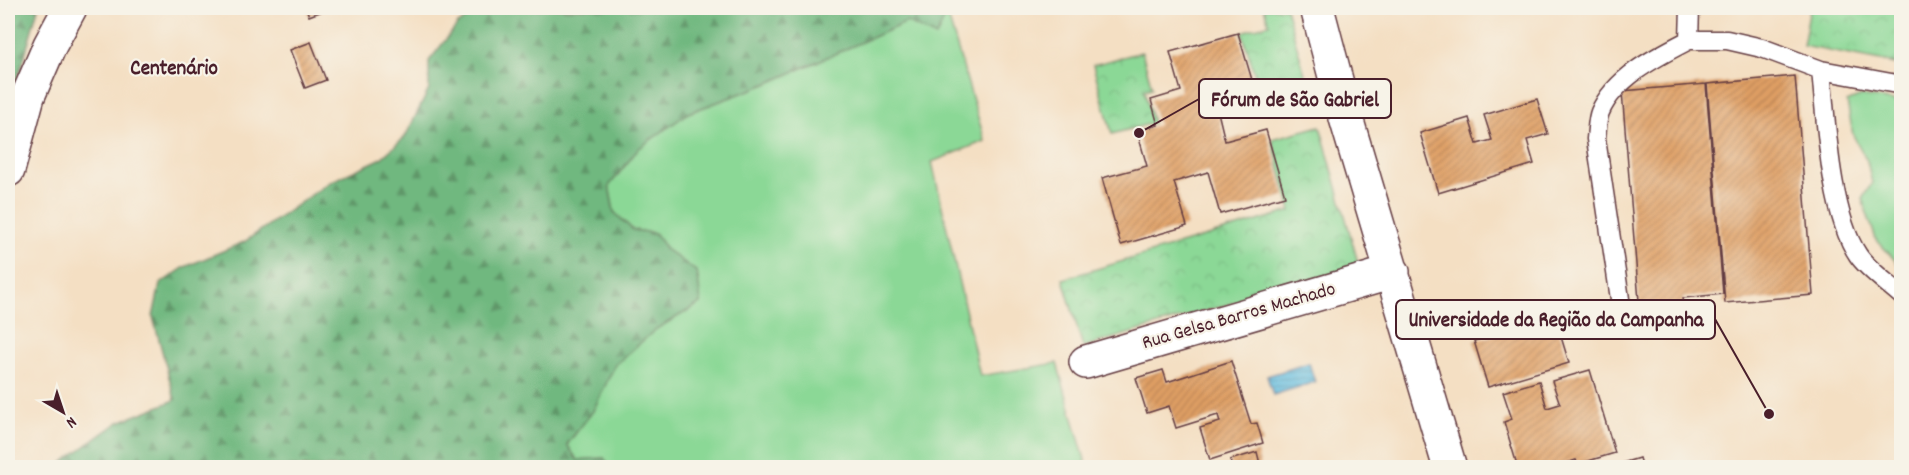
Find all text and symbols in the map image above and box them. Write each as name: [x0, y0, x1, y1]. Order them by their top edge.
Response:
district label: Centenário: [130, 55, 218, 85]
callout: Fórum de São Gabriel: [1199, 79, 1391, 118]
text: Fórum de São Gabriel: [1211, 87, 1380, 117]
street label: Rua Gelsa Barros Machado: [1139, 276, 1339, 358]
callout: Universidade da Região da Campanha: [1396, 300, 1715, 339]
text: Universidade da Região da Campanha: [1408, 307, 1705, 337]
north arrow: [33, 382, 93, 442]
text: N: [60, 410, 81, 433]

